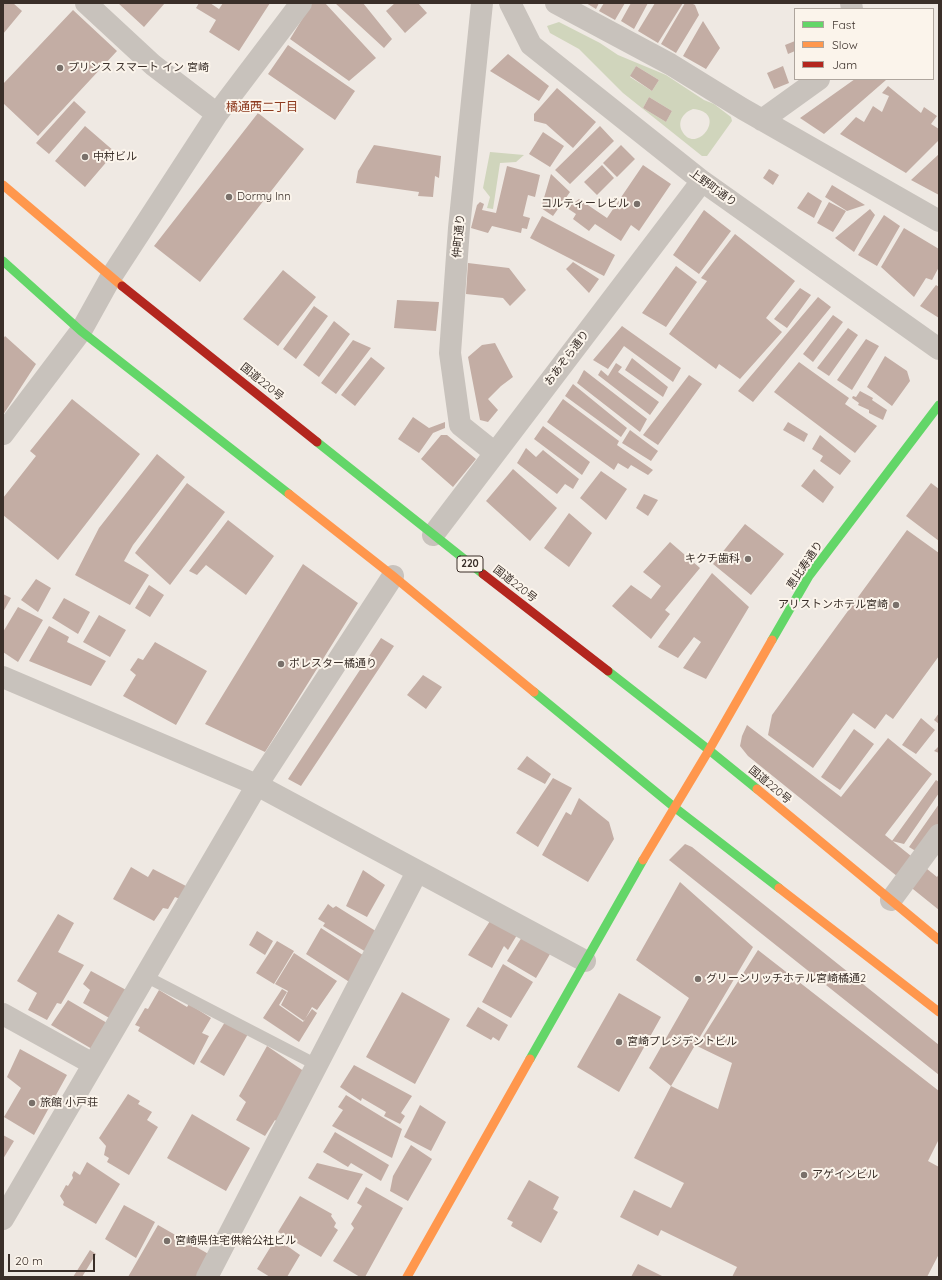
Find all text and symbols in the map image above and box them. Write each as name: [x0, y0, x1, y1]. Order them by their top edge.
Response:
legend: [794, 8, 934, 80]
text: Fast: [832, 17, 856, 32]
text: Slow: [832, 37, 858, 52]
text: Jam: [832, 57, 857, 72]
place label: プリンス スマート イン 宮崎: [68, 61, 209, 75]
marker: プリンス スマート イン 宮崎: [55, 63, 65, 73]
district label: 橘通西二丁目: [226, 100, 298, 114]
place label: 中村ビル: [93, 150, 137, 164]
marker: 中村ビル: [80, 152, 90, 162]
street label: 上野町通り: [687, 166, 739, 210]
place label: Dormy Inn: [237, 190, 291, 204]
marker: Dormy Inn: [224, 192, 234, 202]
place label: コルティーレビル: [541, 197, 629, 211]
marker: コルティーレビル: [632, 199, 642, 209]
street label: 仲町通り: [451, 214, 467, 258]
street label: おあぞら通り: [542, 328, 592, 388]
street label: 国道220号: [238, 361, 286, 403]
street label: 恵比寿通り: [784, 539, 826, 591]
place label: キクチ歯科: [685, 552, 740, 566]
marker: キクチ歯科: [743, 554, 753, 564]
road number: 220: [457, 556, 483, 572]
street label: 国道220号: [491, 563, 539, 605]
place label: アリストンホテル宮崎: [778, 598, 888, 612]
marker: アリストンホテル宮崎: [891, 600, 901, 610]
place label: ポレスター橘通り: [289, 657, 377, 671]
marker: ポレスター橘通り: [276, 659, 286, 669]
street label: 国道220号: [746, 763, 794, 807]
place label: グリーンリッチホテル宮崎橘通2: [706, 972, 866, 986]
marker: グリーンリッチホテル宮崎橘通2: [693, 974, 703, 984]
place label: 宮崎プレジデントビル: [627, 1035, 737, 1049]
marker: 宮崎プレジデントビル: [614, 1037, 624, 1047]
place label: 旅館 小戸荘: [40, 1096, 98, 1110]
marker: 旅館 小戸荘: [27, 1098, 37, 1108]
place label: アゲインビル: [812, 1168, 878, 1182]
marker: アゲインビル: [799, 1170, 809, 1180]
place label: 宮崎県住宅供給公社ビル: [175, 1234, 296, 1248]
marker: 宮崎県住宅供給公社ビル: [162, 1236, 172, 1246]
scale bar: [10, 1246, 97, 1272]
text: 20 m: [15, 1253, 43, 1268]

